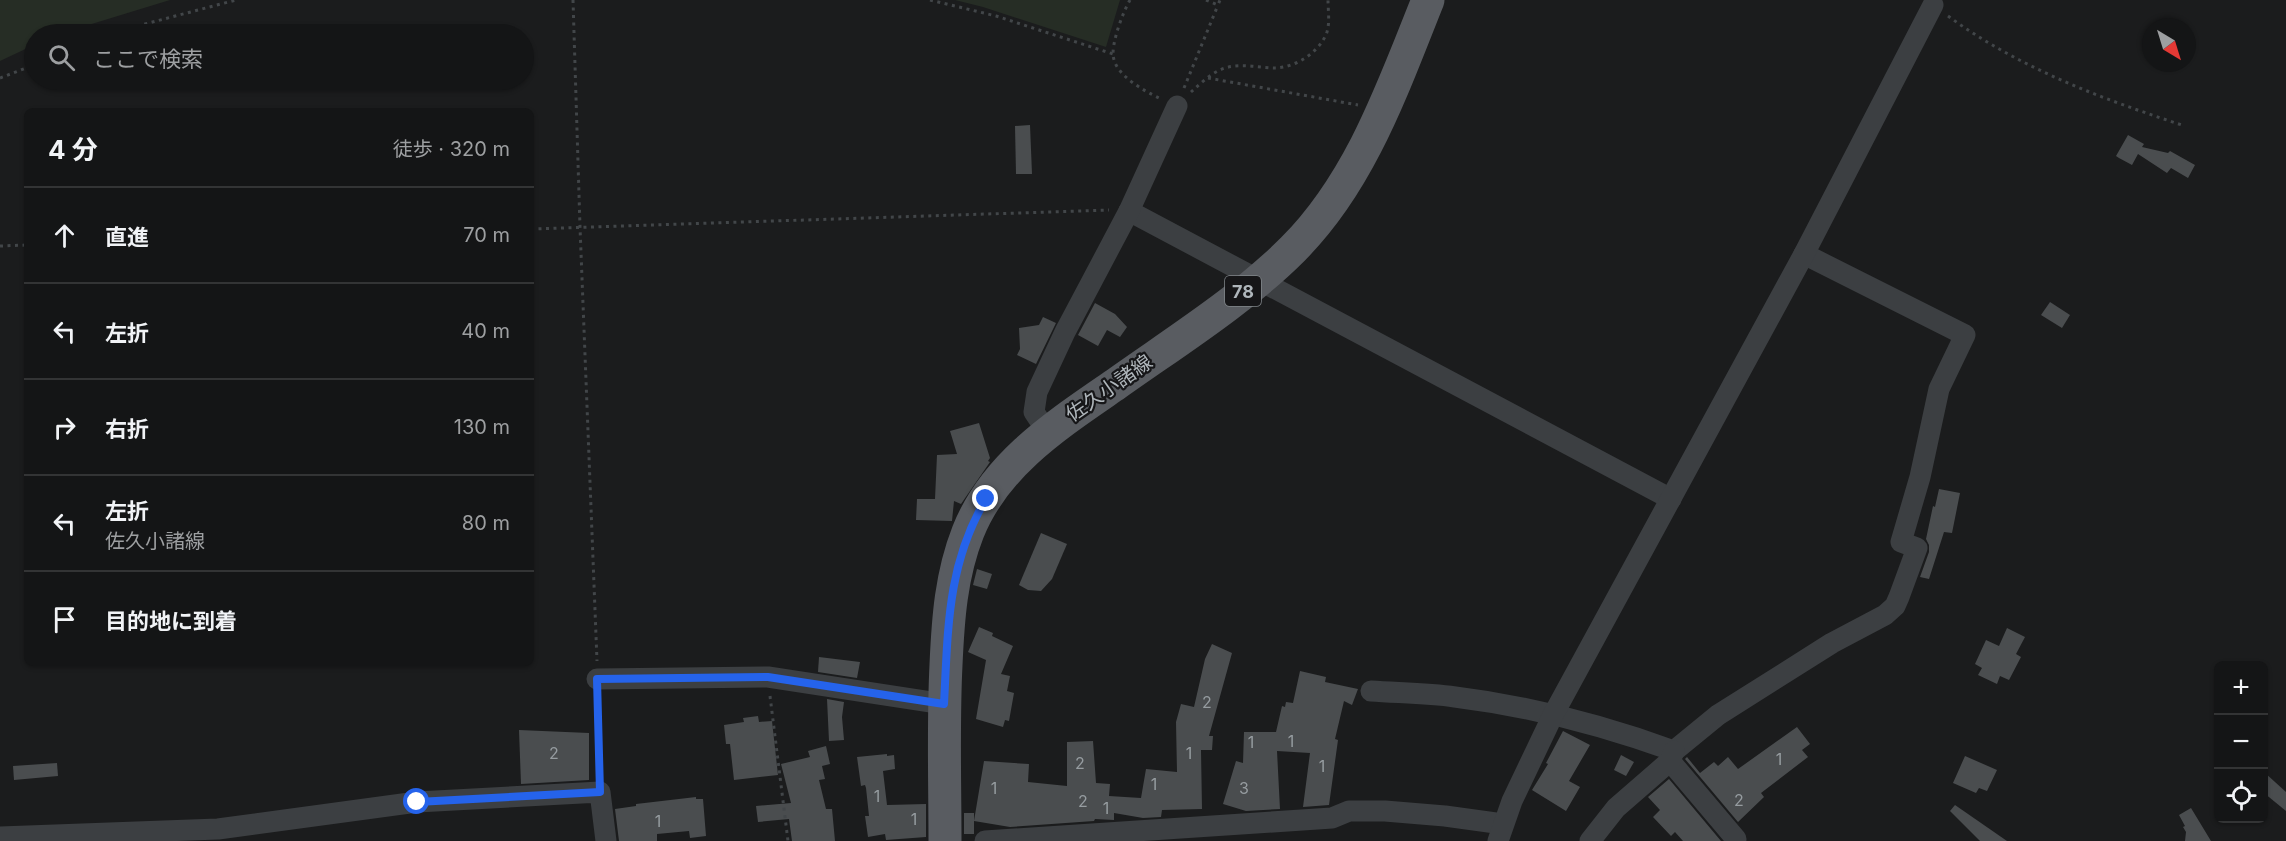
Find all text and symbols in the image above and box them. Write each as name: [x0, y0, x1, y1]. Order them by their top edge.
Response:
north arrow: [2142, 18, 2196, 72]
search box: [24, 24, 534, 90]
icon: search: [45, 41, 78, 74]
text: ここで検索: [93, 46, 203, 72]
text: 4 分: [48, 134, 98, 165]
text: 徒歩 · 320 m: [393, 137, 510, 161]
icon: ahead: [48, 219, 81, 252]
text: 70 m: [463, 223, 510, 247]
text: 直進: [105, 224, 149, 250]
road number: 78: [1225, 276, 1261, 306]
icon: left: [48, 315, 81, 348]
text: 40 m: [461, 319, 510, 343]
text: 左折: [105, 320, 149, 346]
street label: 佐久小諸線: [1061, 349, 1157, 427]
icon: right: [48, 411, 81, 444]
text: 130 m: [454, 415, 510, 439]
text: 右折: [105, 416, 149, 442]
route end: [972, 485, 998, 511]
text: 左折: [105, 498, 149, 524]
icon: left: [48, 507, 81, 540]
text: 80 m: [462, 511, 510, 535]
text: 佐久小諸線: [105, 529, 205, 553]
icon: arrive: [48, 603, 81, 636]
text: 目的地に到着: [105, 608, 237, 634]
map controls: [2214, 661, 2268, 823]
button: +: [2214, 661, 2268, 715]
house number: 2: [1202, 692, 1212, 712]
button: −: [2214, 715, 2268, 769]
house number: 1: [1288, 731, 1294, 751]
house number: 1: [1248, 732, 1254, 752]
house number: 2: [549, 743, 559, 763]
house number: 1: [1186, 743, 1192, 763]
house number: 1: [1776, 749, 1782, 769]
house number: 2: [1075, 753, 1085, 773]
house number: 1: [1319, 756, 1325, 776]
button: locate: [2214, 769, 2268, 823]
house number: 1: [1151, 774, 1157, 794]
house number: 1: [991, 778, 997, 798]
house number: 3: [1239, 778, 1249, 798]
house number: 1: [874, 786, 880, 806]
route start: [403, 788, 429, 814]
house number: 2: [1734, 790, 1744, 810]
house number: 2: [1078, 791, 1088, 811]
house number: 1: [1103, 798, 1109, 818]
house number: 1: [911, 809, 917, 829]
house number: 1: [655, 811, 661, 831]

